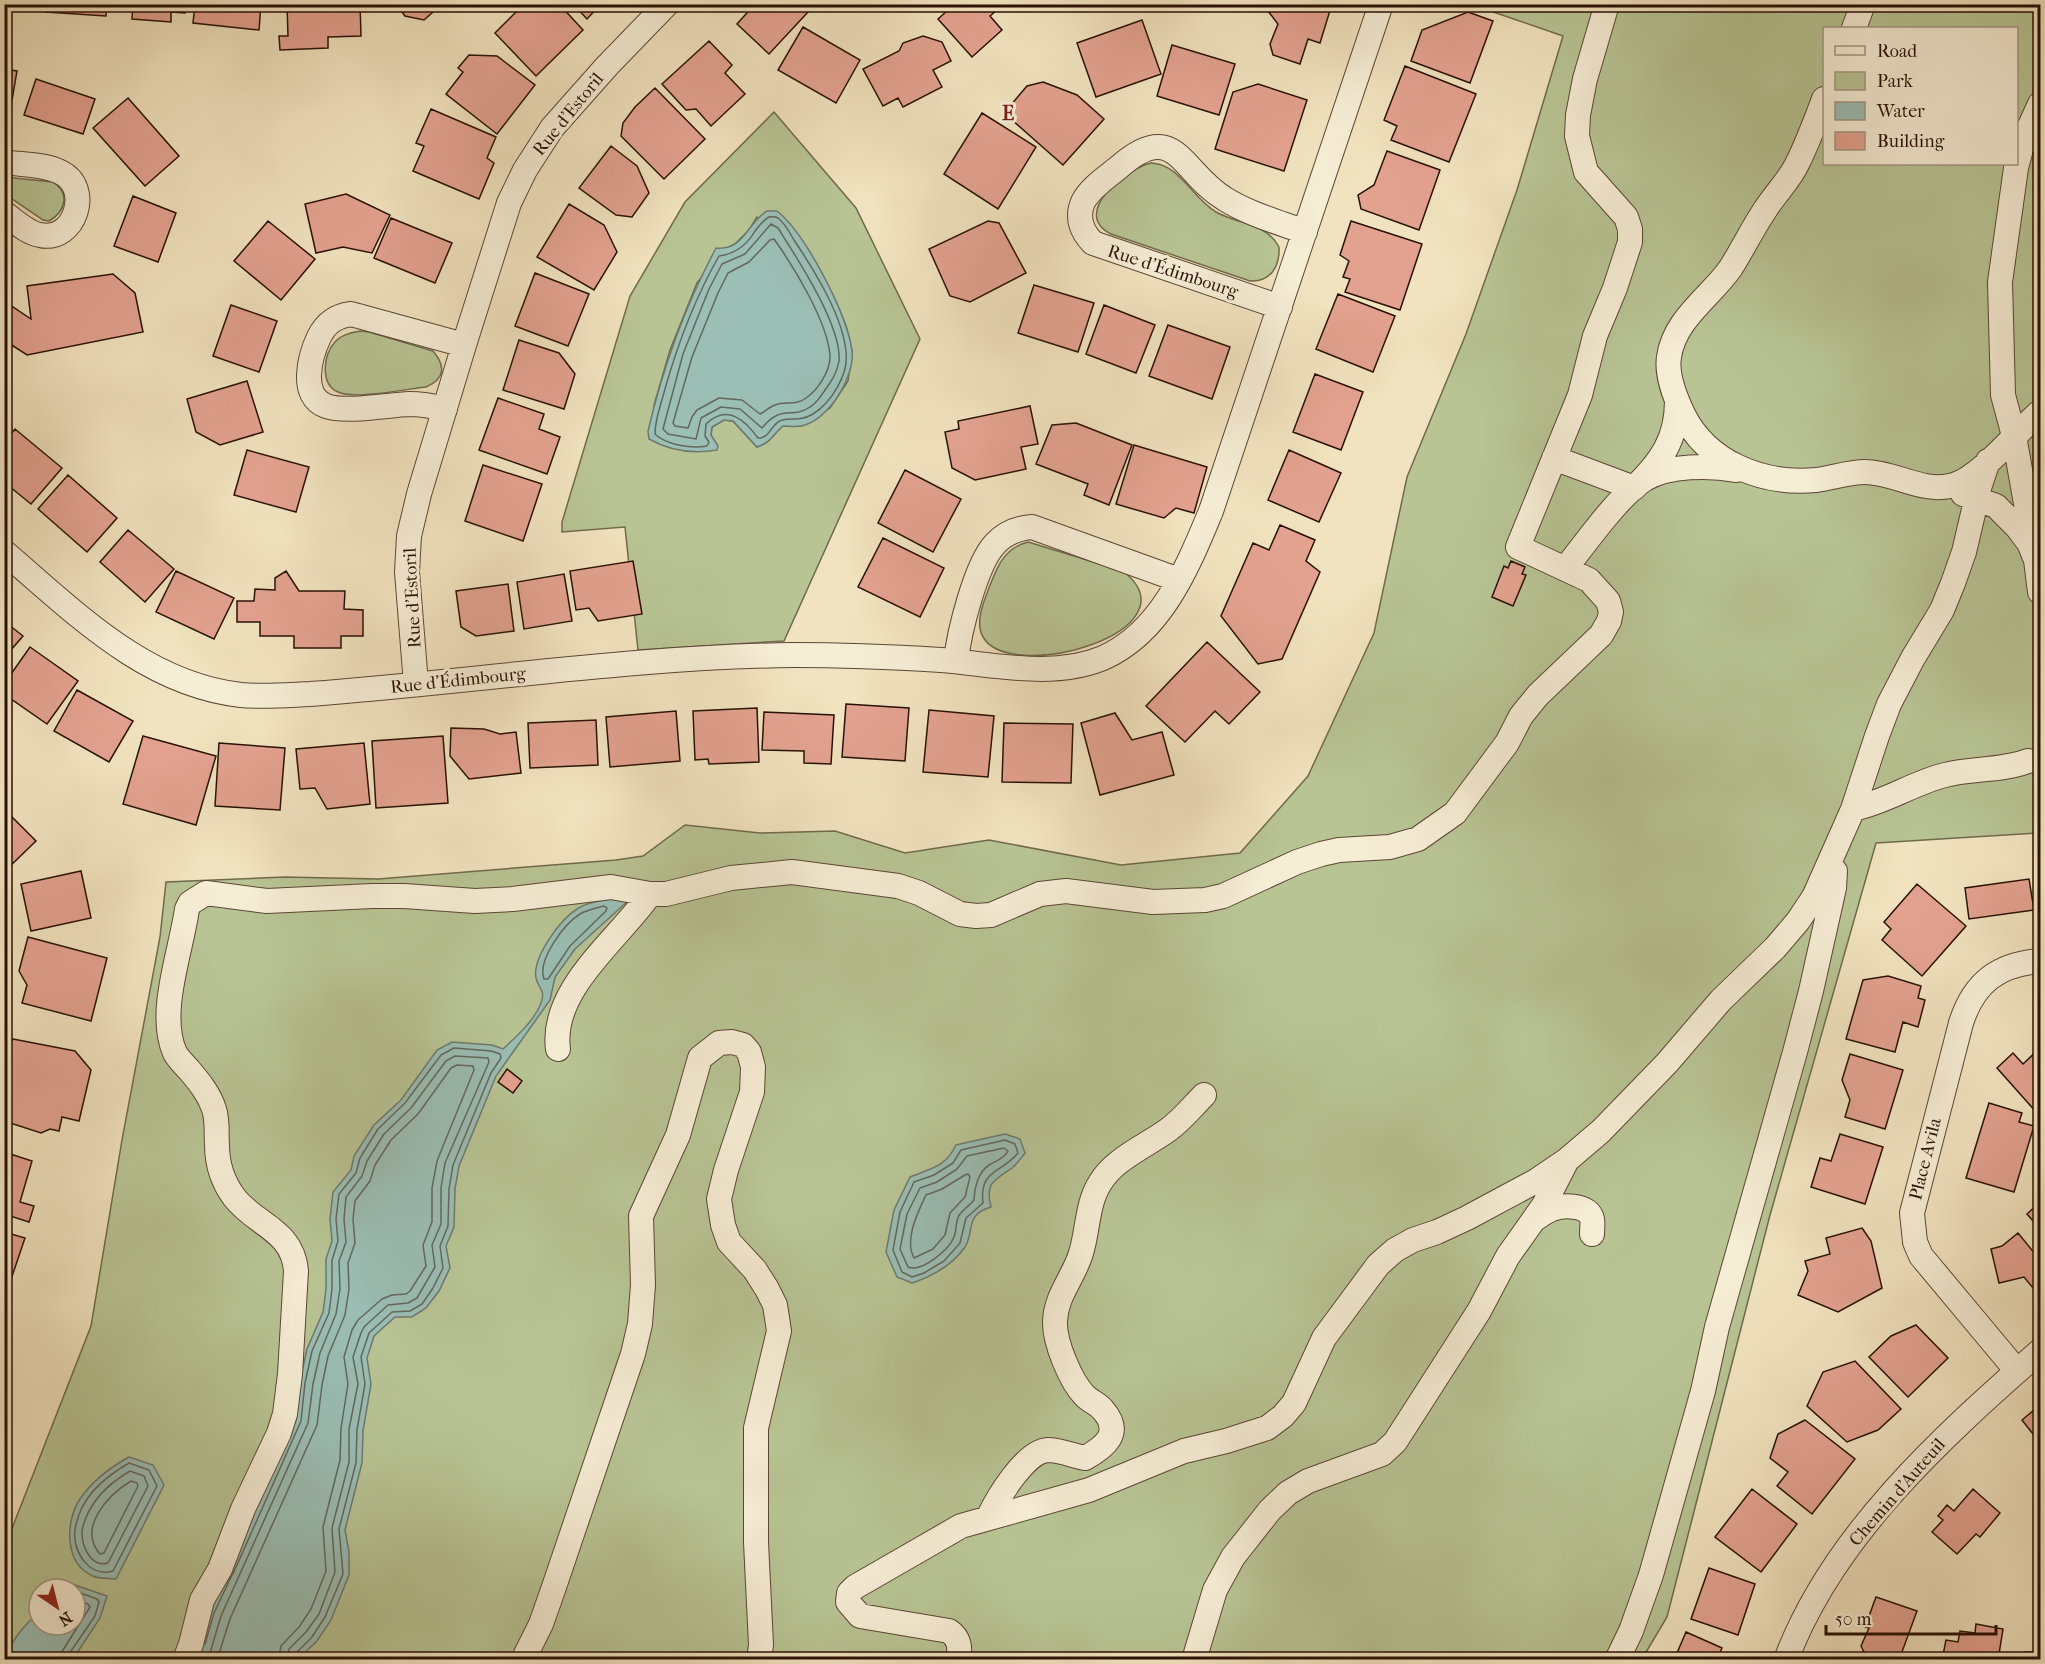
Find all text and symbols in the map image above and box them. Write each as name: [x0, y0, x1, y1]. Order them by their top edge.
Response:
legend: [1823, 27, 2018, 165]
text: Road: [1877, 41, 1917, 62]
street label: Rue d'Estoril: [529, 69, 608, 160]
text: Park: [1877, 71, 1914, 92]
text: Water: [1876, 101, 1925, 122]
district label: E: [1002, 102, 1014, 125]
text: Building: [1877, 131, 1945, 152]
street label: Rue d'Édimbourg: [1105, 240, 1241, 303]
street label: Rue d'Estoril: [399, 547, 426, 649]
street label: Rue d'Édimbourg: [389, 662, 527, 698]
street label: Place Avila: [1905, 1115, 1946, 1202]
street label: Chemin d'Auteuil: [1845, 1434, 1950, 1550]
north arrow: [27, 1577, 87, 1637]
scale bar: [1826, 1598, 1996, 1636]
text: N: [54, 1608, 76, 1631]
text: 50 m: [1835, 1609, 1872, 1630]

